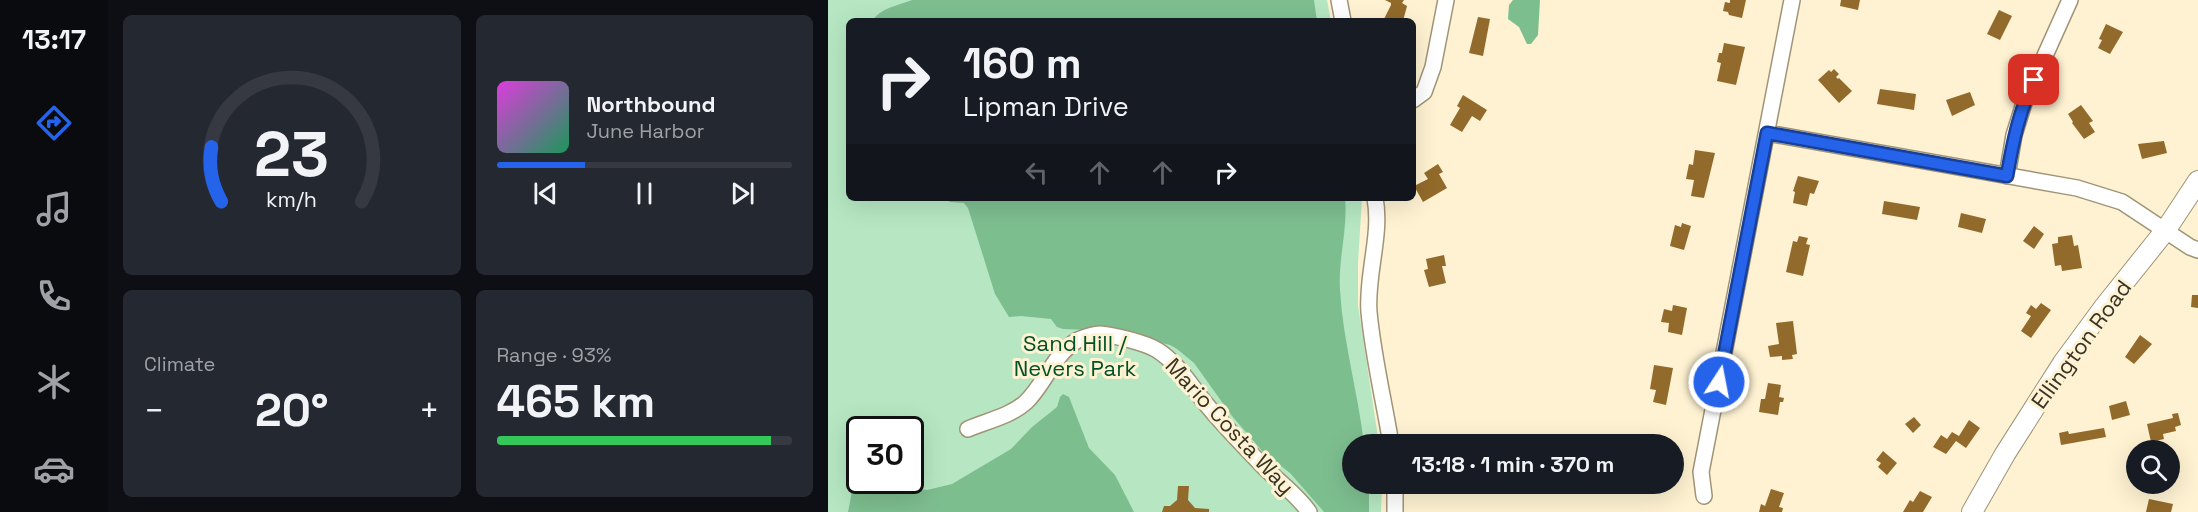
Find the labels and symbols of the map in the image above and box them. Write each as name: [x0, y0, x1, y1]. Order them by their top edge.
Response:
pin: [2008, 54, 2059, 105]
street label: Ellington Road: [2025, 274, 2137, 414]
park label: Sand Hill / Nevers Park: [1014, 329, 1137, 382]
position arrow: [1687, 350, 1751, 414]
street label: Mario Costa Way: [1159, 352, 1301, 500]
speed limit sign: 30: [846, 416, 924, 494]

